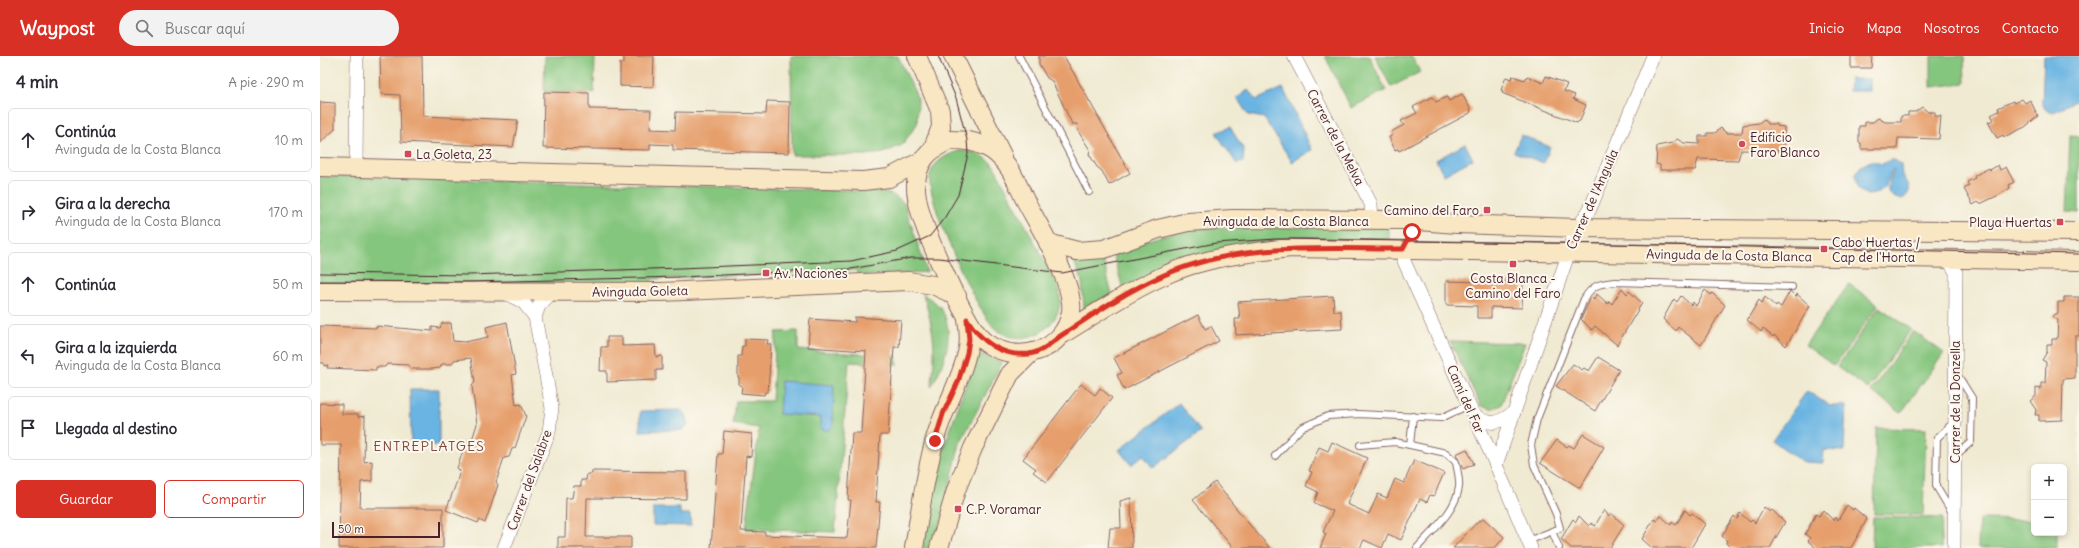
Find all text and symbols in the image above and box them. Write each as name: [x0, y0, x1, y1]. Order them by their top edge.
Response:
search box: [119, 10, 399, 46]
text: Waypost: [20, 16, 95, 40]
icon: search: [133, 17, 155, 39]
text: Buscar aquí: [165, 19, 245, 38]
text: Inicio: [1809, 19, 1844, 37]
text: Mapa: [1866, 19, 1902, 37]
text: Nosotros: [1924, 19, 1980, 37]
text: Contacto: [2002, 19, 2059, 37]
text: 4 min: [16, 71, 58, 93]
text: A pie · 290 m: [229, 74, 304, 91]
street label: Carrer de la Melva: [1303, 86, 1368, 188]
text: Continúa: [55, 122, 116, 141]
icon: ahead: [17, 129, 39, 151]
place label: Edificio Faro Blanco: [1750, 129, 1820, 161]
text: 10 m: [275, 132, 303, 149]
marker: Edificio Faro Blanco: [1737, 139, 1747, 149]
text: Avinguda de la Costa Blanca: [55, 141, 221, 158]
place label: La Goleta, 23: [416, 146, 492, 163]
street label: Carrer de l'Anguila: [1563, 146, 1622, 252]
marker: La Goleta, 23: [403, 149, 413, 159]
text: Gira a la derecha: [55, 194, 170, 213]
icon: right: [17, 201, 39, 223]
place label: Camino del Faro: [1384, 202, 1479, 219]
text: 170 m: [268, 204, 303, 221]
marker: Camino del Faro: [1482, 205, 1492, 215]
text: Avinguda de la Costa Blanca: [55, 213, 221, 230]
street label: Avinguda de la Costa Blanca: [1203, 213, 1369, 230]
place label: Playa Huertas: [1969, 214, 2052, 231]
marker: Playa Huertas: [2055, 217, 2065, 227]
route start: [1403, 223, 1421, 241]
place label: Cabo Huertas / Cap de l'Horta: [1832, 234, 1920, 266]
marker: Cabo Huertas / Cap de l'Horta: [1819, 244, 1829, 254]
street label: Avinguda de la Costa Blanca: [1646, 246, 1812, 265]
marker: Costa Blanca - Camino del Faro: [1508, 259, 1518, 269]
place label: Av. Naciones: [774, 265, 848, 282]
marker: Av. Naciones: [761, 268, 771, 278]
place label: Costa Blanca - Camino del Faro: [1465, 270, 1561, 302]
icon: ahead: [17, 273, 39, 295]
text: Continúa: [55, 275, 116, 294]
text: 50 m: [272, 276, 303, 293]
street label: Avinguda Goleta: [592, 282, 688, 301]
text: Gira a la izquierda: [55, 338, 177, 357]
street label: Carrer de la Donzella: [1947, 341, 1964, 463]
icon: left: [17, 345, 39, 367]
text: 60 m: [272, 348, 303, 365]
text: Avinguda de la Costa Blanca: [55, 357, 221, 374]
street label: Camí del Far: [1443, 362, 1489, 437]
icon: arrive: [17, 417, 39, 439]
text: Llegada al destino: [55, 419, 177, 438]
street label: Carrer del Salabre: [503, 427, 556, 533]
route end: [926, 432, 944, 450]
district label: ENTREPLATGES: [373, 437, 485, 455]
map controls: [2031, 464, 2067, 536]
button: +: [2031, 464, 2067, 500]
button: Guardar: [16, 480, 156, 518]
button: Compartir: [164, 480, 304, 518]
button: −: [2031, 500, 2067, 536]
place label: C.P. Voramar: [966, 501, 1042, 518]
marker: C.P. Voramar: [953, 504, 963, 514]
scale bar: [332, 520, 440, 539]
text: 50 m: [338, 522, 364, 536]

